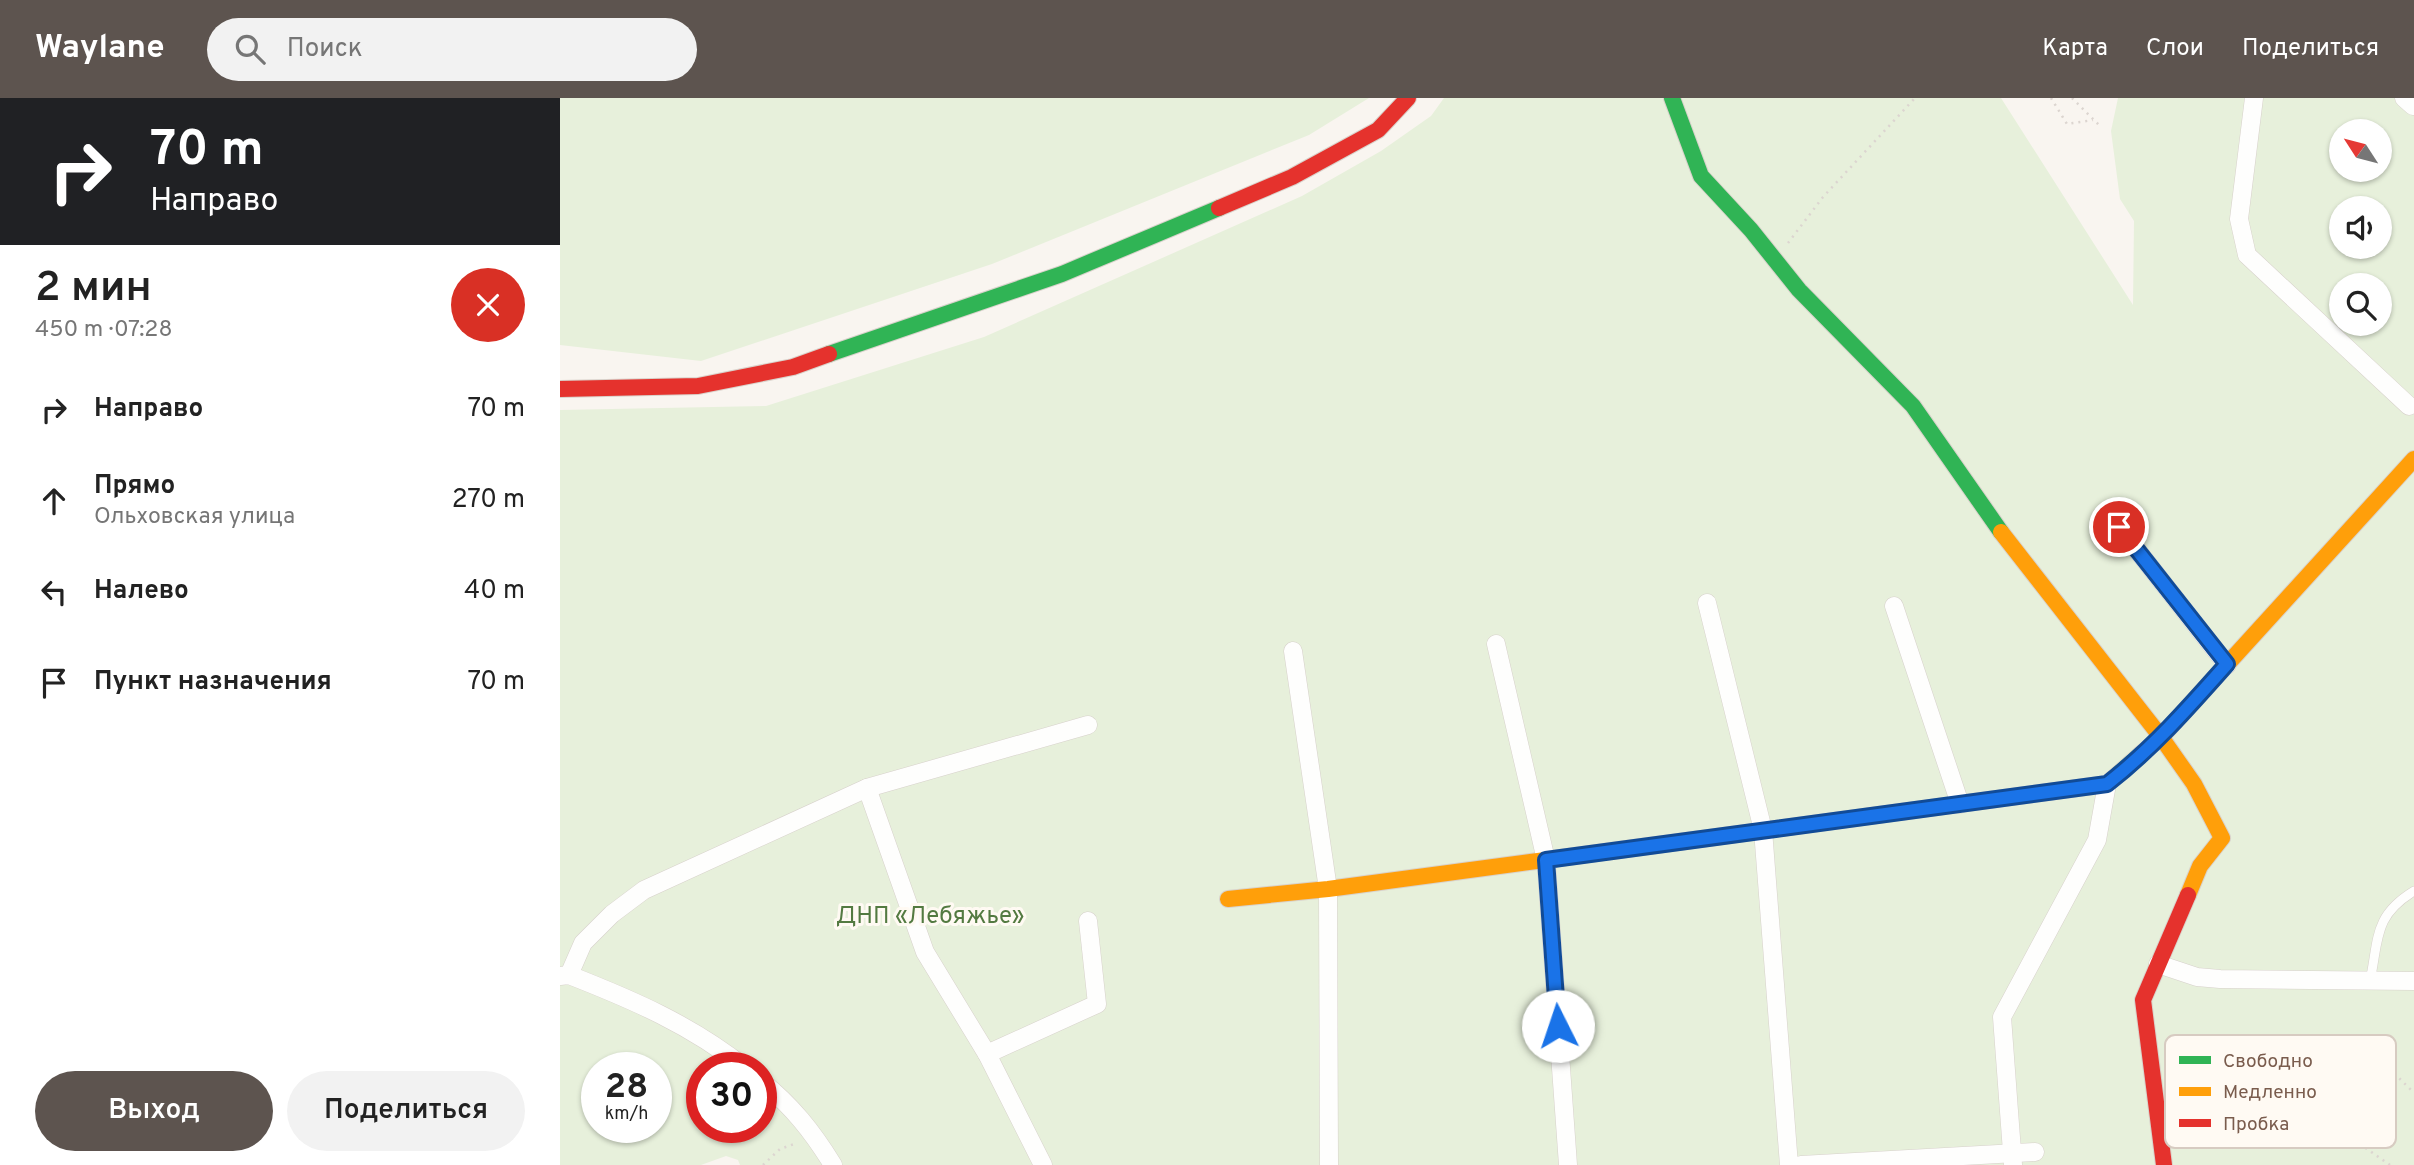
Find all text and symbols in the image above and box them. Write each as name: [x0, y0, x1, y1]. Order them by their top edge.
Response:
search box: [207, 18, 697, 81]
text: Waylane: [35, 28, 165, 70]
icon: search: [231, 30, 269, 68]
text: Поиск: [287, 33, 363, 66]
text: Карта: [2042, 34, 2108, 64]
text: Слои: [2146, 34, 2204, 64]
text: Поделиться: [2242, 34, 2379, 64]
north arrow: [2329, 119, 2392, 182]
map controls: [2329, 119, 2392, 336]
text: 70 m: [150, 121, 264, 183]
icon: right: [35, 126, 126, 217]
text: Направо: [150, 182, 278, 222]
button: sound: [2329, 196, 2392, 259]
text: 2 мин: [35, 263, 152, 316]
button: close: [451, 268, 525, 342]
button: search: [2329, 273, 2392, 336]
text: 450 m · 07:28: [35, 316, 172, 345]
icon: right: [35, 391, 73, 429]
text: Направо: [94, 393, 203, 426]
text: 70 m: [467, 393, 525, 426]
text: Прямо: [94, 470, 175, 503]
icon: ahead: [35, 482, 73, 520]
text: 270 m: [452, 484, 525, 517]
pin: [2089, 497, 2149, 557]
text: Ольховская улица: [94, 503, 295, 532]
icon: arrive: [2100, 508, 2138, 546]
icon: left: [35, 573, 73, 611]
text: Налево: [94, 575, 189, 608]
text: 40 m: [464, 575, 525, 608]
icon: arrive: [35, 664, 73, 702]
text: Пункт назначения: [94, 666, 332, 699]
text: 70 m: [467, 666, 525, 699]
park label: ДНП «Лебяжье»: [836, 902, 1024, 932]
position arrow: [1521, 989, 1595, 1063]
legend: [2165, 1035, 2396, 1148]
text: Свободно: [2223, 1050, 2313, 1074]
speed limit sign: 30: [686, 1052, 777, 1143]
text: 28: [605, 1066, 648, 1110]
button: Выход: [35, 1071, 273, 1151]
button: Поделиться: [287, 1071, 525, 1151]
text: Медленно: [2223, 1081, 2317, 1105]
text: km/h: [605, 1103, 648, 1126]
text: Пробка: [2223, 1113, 2289, 1137]

